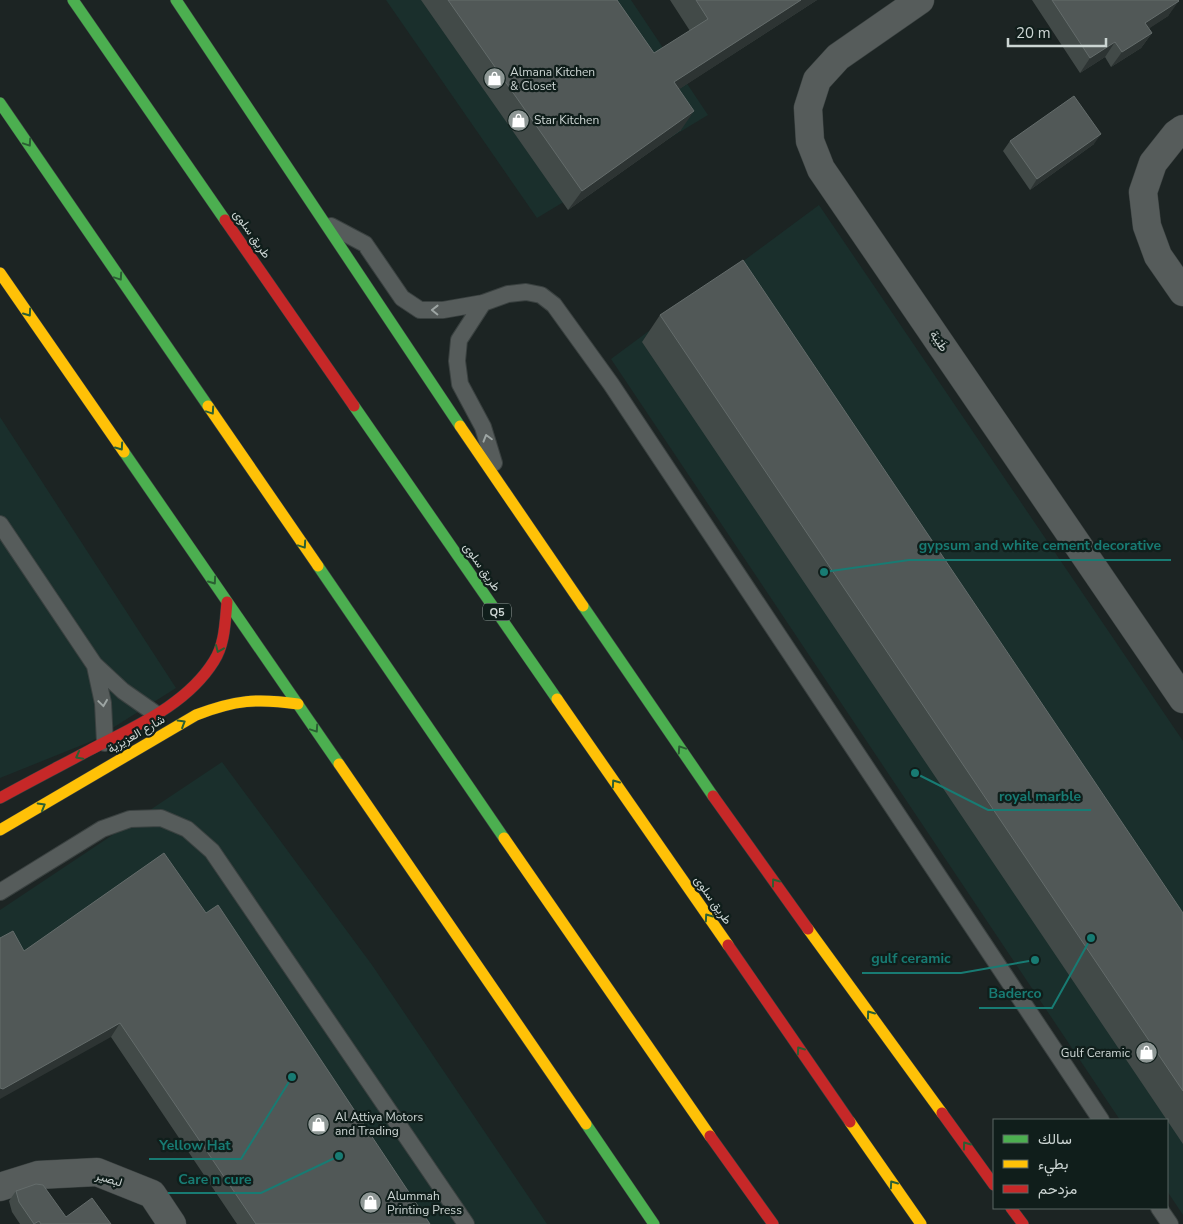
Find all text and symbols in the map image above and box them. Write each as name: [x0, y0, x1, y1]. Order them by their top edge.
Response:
scale bar: [1008, 15, 1106, 47]
text: 20 m: [1016, 23, 1051, 43]
place label: Almana Kitchen & Closet: [510, 64, 595, 94]
shop icon: Almana Kitchen & Closet: [482, 67, 506, 91]
shop icon: Star Kitchen: [506, 108, 530, 132]
place label: Star Kitchen: [534, 112, 599, 128]
one-way arrow: [21, 138, 31, 147]
street label: طريق سلوى: [229, 207, 275, 262]
one-way arrow: [113, 271, 122, 281]
one-way arrow: [431, 305, 439, 315]
one-way arrow: [22, 308, 31, 317]
street label: طَيْبَة: [926, 327, 952, 355]
one-way arrow: [205, 405, 214, 415]
one-way arrow: [482, 434, 492, 442]
one-way arrow: [114, 441, 123, 451]
callout: gypsum and white cement decorative: [909, 531, 1171, 560]
text: gypsum and white cement decorative: [919, 536, 1162, 555]
one-way arrow: [297, 539, 306, 549]
street label: طريق سلوى: [459, 540, 505, 595]
one-way arrow: [207, 575, 216, 585]
road number: Q5: [483, 604, 511, 620]
one-way arrow: [215, 644, 226, 653]
one-way arrow: [97, 699, 107, 707]
street label: شارع العزيزية: [104, 711, 168, 758]
one-way arrow: [177, 720, 186, 730]
one-way arrow: [309, 723, 318, 733]
one-way arrow: [678, 746, 687, 755]
one-way arrow: [75, 750, 84, 760]
one-way arrow: [612, 779, 621, 789]
callout: royal marble: [988, 781, 1091, 810]
text: royal marble: [999, 787, 1082, 806]
one-way arrow: [37, 802, 46, 812]
street label: طريق سلوى: [690, 873, 736, 928]
one-way arrow: [772, 878, 781, 888]
one-way arrow: [705, 913, 714, 923]
callout: gulf ceramic: [862, 944, 961, 973]
text: gulf ceramic: [871, 949, 951, 968]
callout: Baderco: [979, 979, 1052, 1008]
text: Baderco: [988, 984, 1042, 1003]
one-way arrow: [867, 1010, 876, 1020]
shop icon: Gulf Ceramic: [1134, 1041, 1158, 1065]
place label: Gulf Ceramic: [1061, 1045, 1130, 1061]
one-way arrow: [797, 1047, 806, 1056]
place label: Al Attiya Motors and Trading: [335, 1109, 423, 1139]
shop icon: Al Attiya Motors and Trading: [307, 1112, 331, 1136]
legend: [993, 1119, 1168, 1209]
text: سالك: [1038, 1129, 1072, 1149]
callout: Yellow Hat: [149, 1130, 241, 1159]
text: Yellow Hat: [158, 1136, 231, 1155]
one-way arrow: [963, 1142, 971, 1151]
text: بطيء: [1038, 1154, 1068, 1177]
callout: Care n cure: [168, 1164, 261, 1193]
street label: لبصير: [93, 1167, 124, 1191]
text: Care n cure: [178, 1170, 252, 1189]
text: مزدحم: [1038, 1179, 1077, 1199]
one-way arrow: [890, 1180, 899, 1190]
place label: Alummah Printing Press: [387, 1188, 462, 1218]
shop icon: Alummah Printing Press: [359, 1191, 383, 1215]

